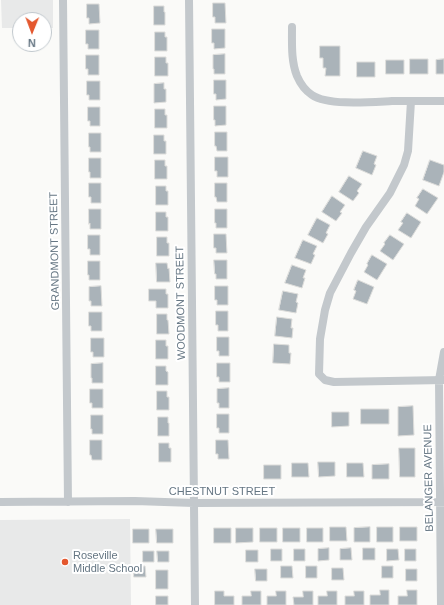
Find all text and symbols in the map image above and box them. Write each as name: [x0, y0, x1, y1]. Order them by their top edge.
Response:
north arrow: [12, 12, 52, 52]
text: N: [28, 37, 36, 49]
street label: GRANDMONT STREET: [47, 192, 63, 310]
street label: WOODMONT STREET: [173, 246, 189, 360]
street label: BELANGER AVENUE: [421, 424, 437, 532]
street label: CHESTNUT STREET: [169, 485, 275, 499]
place label: Roseville Middle School: [73, 549, 142, 575]
marker: Roseville Middle School: [60, 557, 70, 567]

